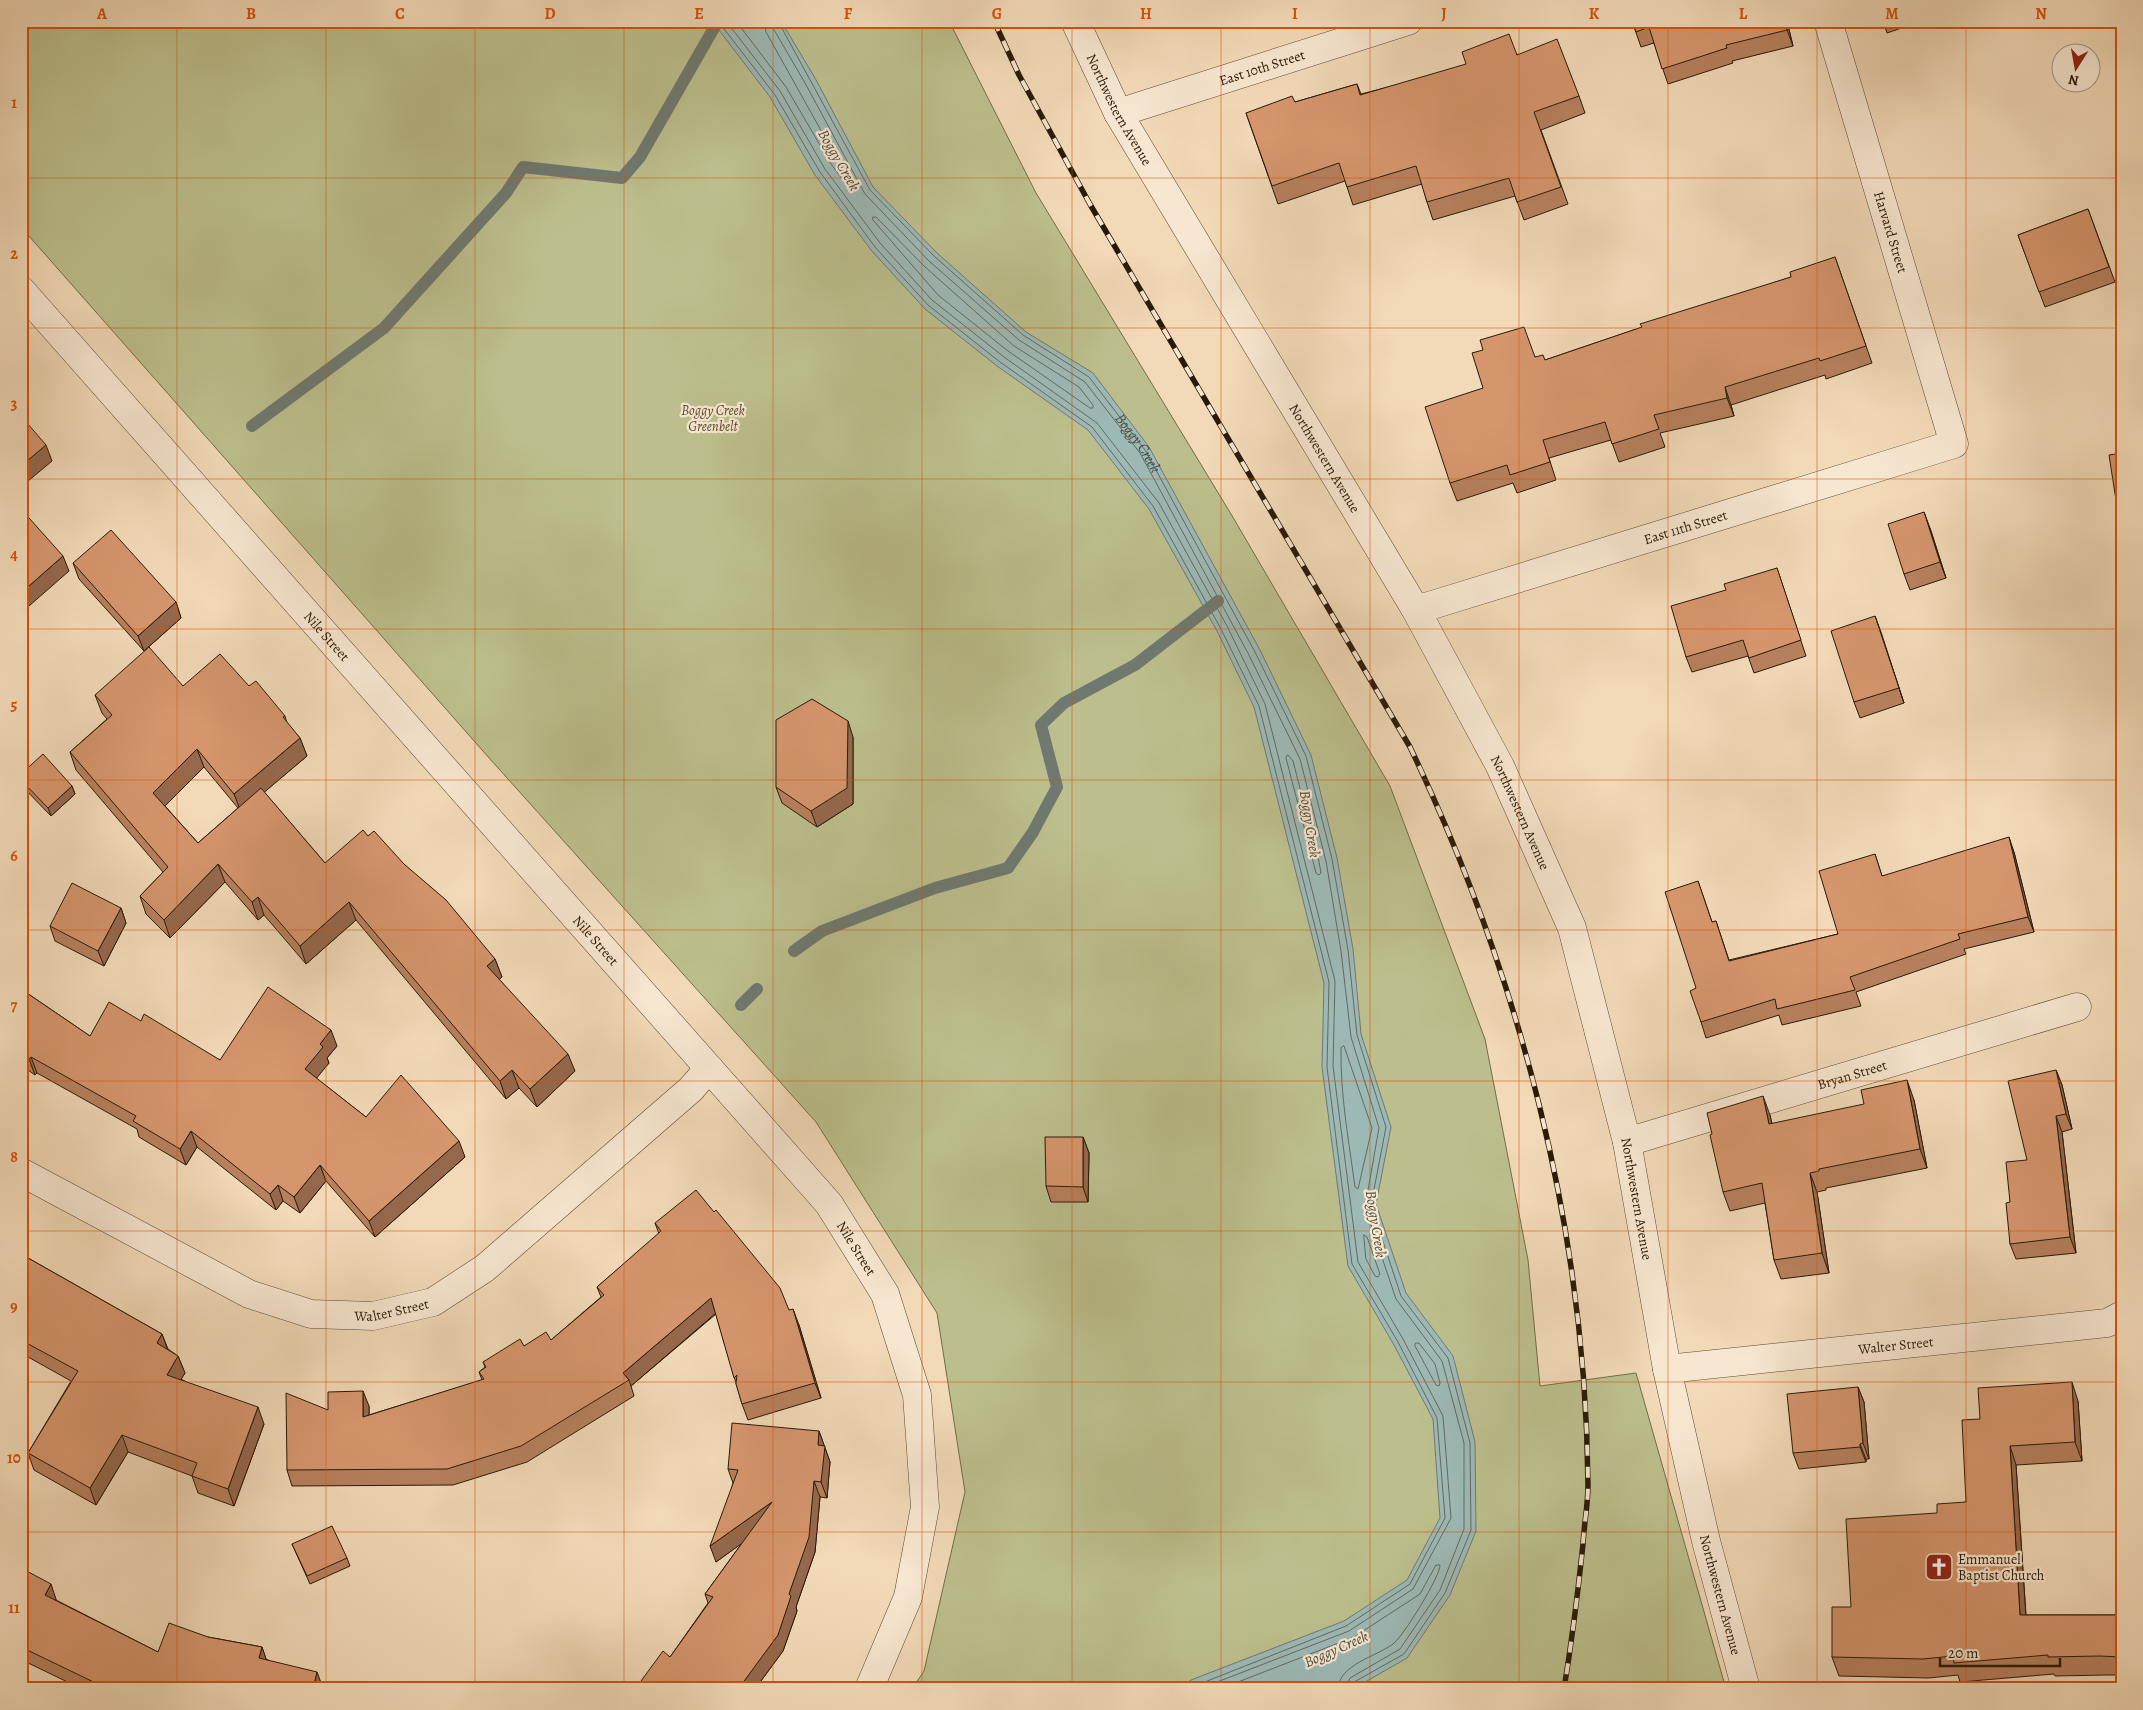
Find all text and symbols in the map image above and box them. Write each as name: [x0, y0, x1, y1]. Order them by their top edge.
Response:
text: A: [96, 3, 108, 25]
text: B: [246, 3, 256, 25]
text: C: [395, 3, 405, 25]
text: D: [544, 3, 556, 25]
text: E: [694, 3, 704, 25]
text: F: [844, 3, 853, 25]
text: G: [992, 3, 1002, 25]
text: H: [1140, 3, 1152, 25]
text: I: [1292, 3, 1298, 25]
text: J: [1441, 3, 1447, 25]
text: K: [1589, 3, 1600, 25]
text: L: [1739, 3, 1748, 25]
text: M: [1885, 3, 1899, 25]
text: N: [2035, 3, 2047, 25]
north arrow: [2050, 42, 2100, 92]
street label: East 10th Street: [1217, 45, 1308, 90]
street label: Northwestern Avenue: [1082, 51, 1156, 169]
text: N: [2067, 70, 2080, 91]
text: 1: [11, 92, 17, 114]
water label: Boggy Creek: [813, 125, 865, 195]
street label: Harvard Street: [1869, 189, 1912, 276]
text: 2: [10, 243, 18, 265]
text: 3: [11, 393, 18, 415]
street label: Northwestern Avenue: [1284, 400, 1365, 517]
park label: Boggy Creek Greenbelt: [681, 401, 745, 436]
water label: Boggy Creek: [1110, 409, 1166, 477]
street label: East 11th Street: [1641, 505, 1730, 549]
text: 4: [10, 544, 18, 566]
street label: Nile Street: [299, 607, 354, 666]
text: 5: [11, 694, 18, 716]
street label: Northwestern Avenue: [1486, 752, 1554, 873]
water label: Boggy Creek: [1295, 789, 1325, 860]
text: 6: [10, 845, 18, 867]
street label: Nile Street: [568, 912, 623, 970]
text: 7: [11, 995, 18, 1017]
street label: Bryan Street: [1815, 1056, 1889, 1094]
street label: Northwestern Avenue: [1616, 1136, 1657, 1262]
text: 8: [10, 1146, 18, 1168]
water label: Boggy Creek: [1361, 1189, 1391, 1260]
street label: Nile Street: [832, 1218, 880, 1280]
street label: Walter Street: [353, 1294, 431, 1326]
text: 9: [10, 1296, 18, 1318]
street label: Walter Street: [1856, 1332, 1935, 1359]
text: 10: [7, 1447, 21, 1469]
street label: Northwestern Avenue: [1695, 1533, 1745, 1657]
place label: Emmanuel Baptist Church: [1958, 1550, 2045, 1585]
church icon: Emmanuel Baptist Church: [1924, 1552, 1954, 1582]
text: 11: [8, 1597, 20, 1619]
water label: Boggy Creek: [1301, 1626, 1371, 1672]
scale bar: [1940, 1635, 2060, 1667]
text: 20 m: [1948, 1643, 1979, 1663]

